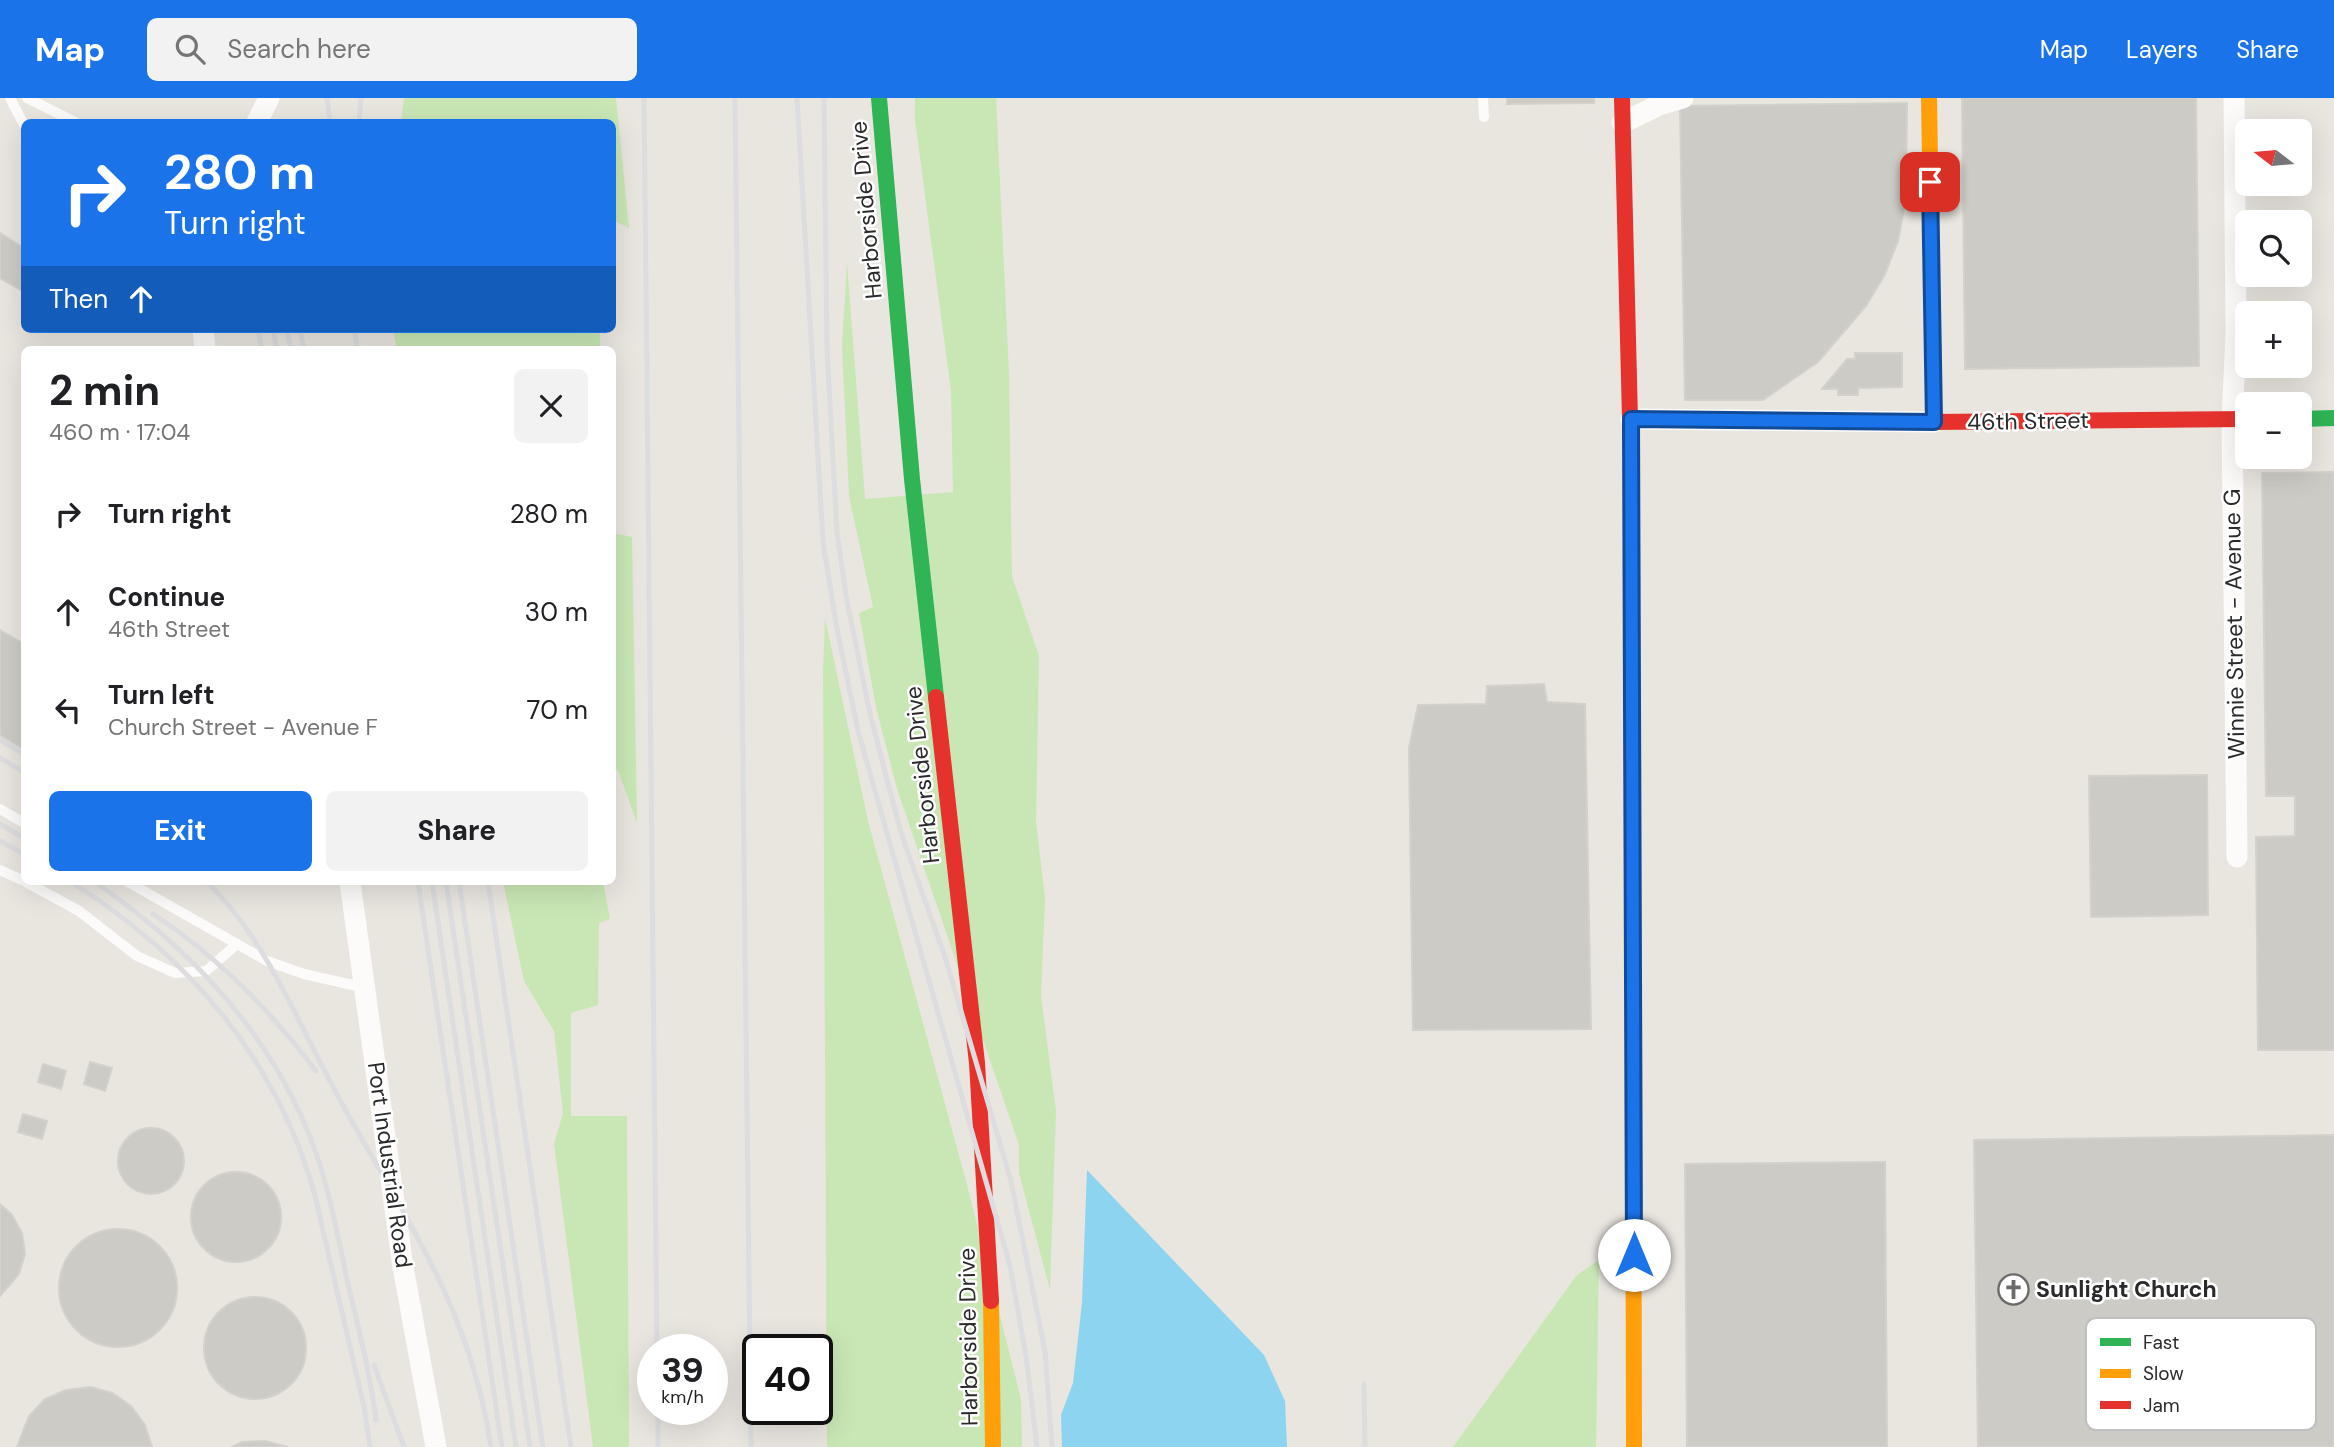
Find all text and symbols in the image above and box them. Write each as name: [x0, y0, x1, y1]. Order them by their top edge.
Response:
search box: [147, 18, 637, 81]
text: Map: [35, 28, 105, 71]
icon: search: [171, 30, 209, 68]
text: Search here: [227, 32, 371, 66]
text: Map: [2040, 34, 2088, 65]
text: Layers: [2126, 34, 2198, 65]
text: Share: [2236, 34, 2299, 65]
north arrow: [2235, 119, 2312, 196]
map controls: [2235, 119, 2312, 469]
street label: Harborside Drive: [843, 120, 889, 300]
text: 280 m: [164, 140, 315, 204]
icon: right: [49, 147, 140, 238]
pin: [1900, 152, 1960, 212]
icon: arrive: [1911, 163, 1949, 201]
text: Turn right: [164, 202, 306, 244]
button: search: [2235, 210, 2312, 287]
icon: ahead: [122, 280, 160, 318]
text: Then: [49, 282, 108, 316]
button: +: [2235, 301, 2312, 378]
text: 2 min: [49, 363, 160, 418]
button: close: [514, 369, 588, 443]
button: −: [2235, 392, 2312, 469]
street label: 46th Street: [1967, 405, 2089, 437]
text: 460 m · 17:04: [49, 417, 190, 447]
street label: Winnie Street - Avenue G: [2217, 489, 2251, 759]
icon: right: [49, 495, 87, 533]
text: Turn right: [108, 497, 232, 531]
text: 280 m: [510, 497, 588, 531]
text: Continue: [108, 580, 225, 614]
icon: ahead: [49, 593, 87, 631]
text: 30 m: [525, 595, 588, 629]
text: 46th Street: [108, 614, 230, 644]
text: Turn left: [108, 678, 215, 712]
street label: Harborside Drive: [898, 685, 946, 865]
icon: left: [49, 691, 87, 729]
text: 70 m: [527, 693, 588, 727]
text: Church Street - Avenue F: [108, 712, 378, 742]
button: Exit: [49, 791, 312, 871]
button: Share: [326, 791, 588, 871]
street label: Port Industrial Road: [361, 1060, 419, 1270]
position arrow: [1597, 1218, 1671, 1292]
street label: Harborside Drive: [951, 1248, 985, 1426]
church icon: Sunlight Church: [1996, 1272, 2030, 1306]
place label: Sunlight Church: [2036, 1274, 2217, 1304]
legend: [2086, 1318, 2316, 1430]
text: Fast: [2143, 1330, 2179, 1355]
speed limit sign: 40: [742, 1334, 833, 1425]
text: 39: [661, 1347, 704, 1393]
text: Slow: [2143, 1361, 2184, 1386]
text: km/h: [661, 1385, 704, 1409]
text: Jam: [2143, 1393, 2180, 1418]

